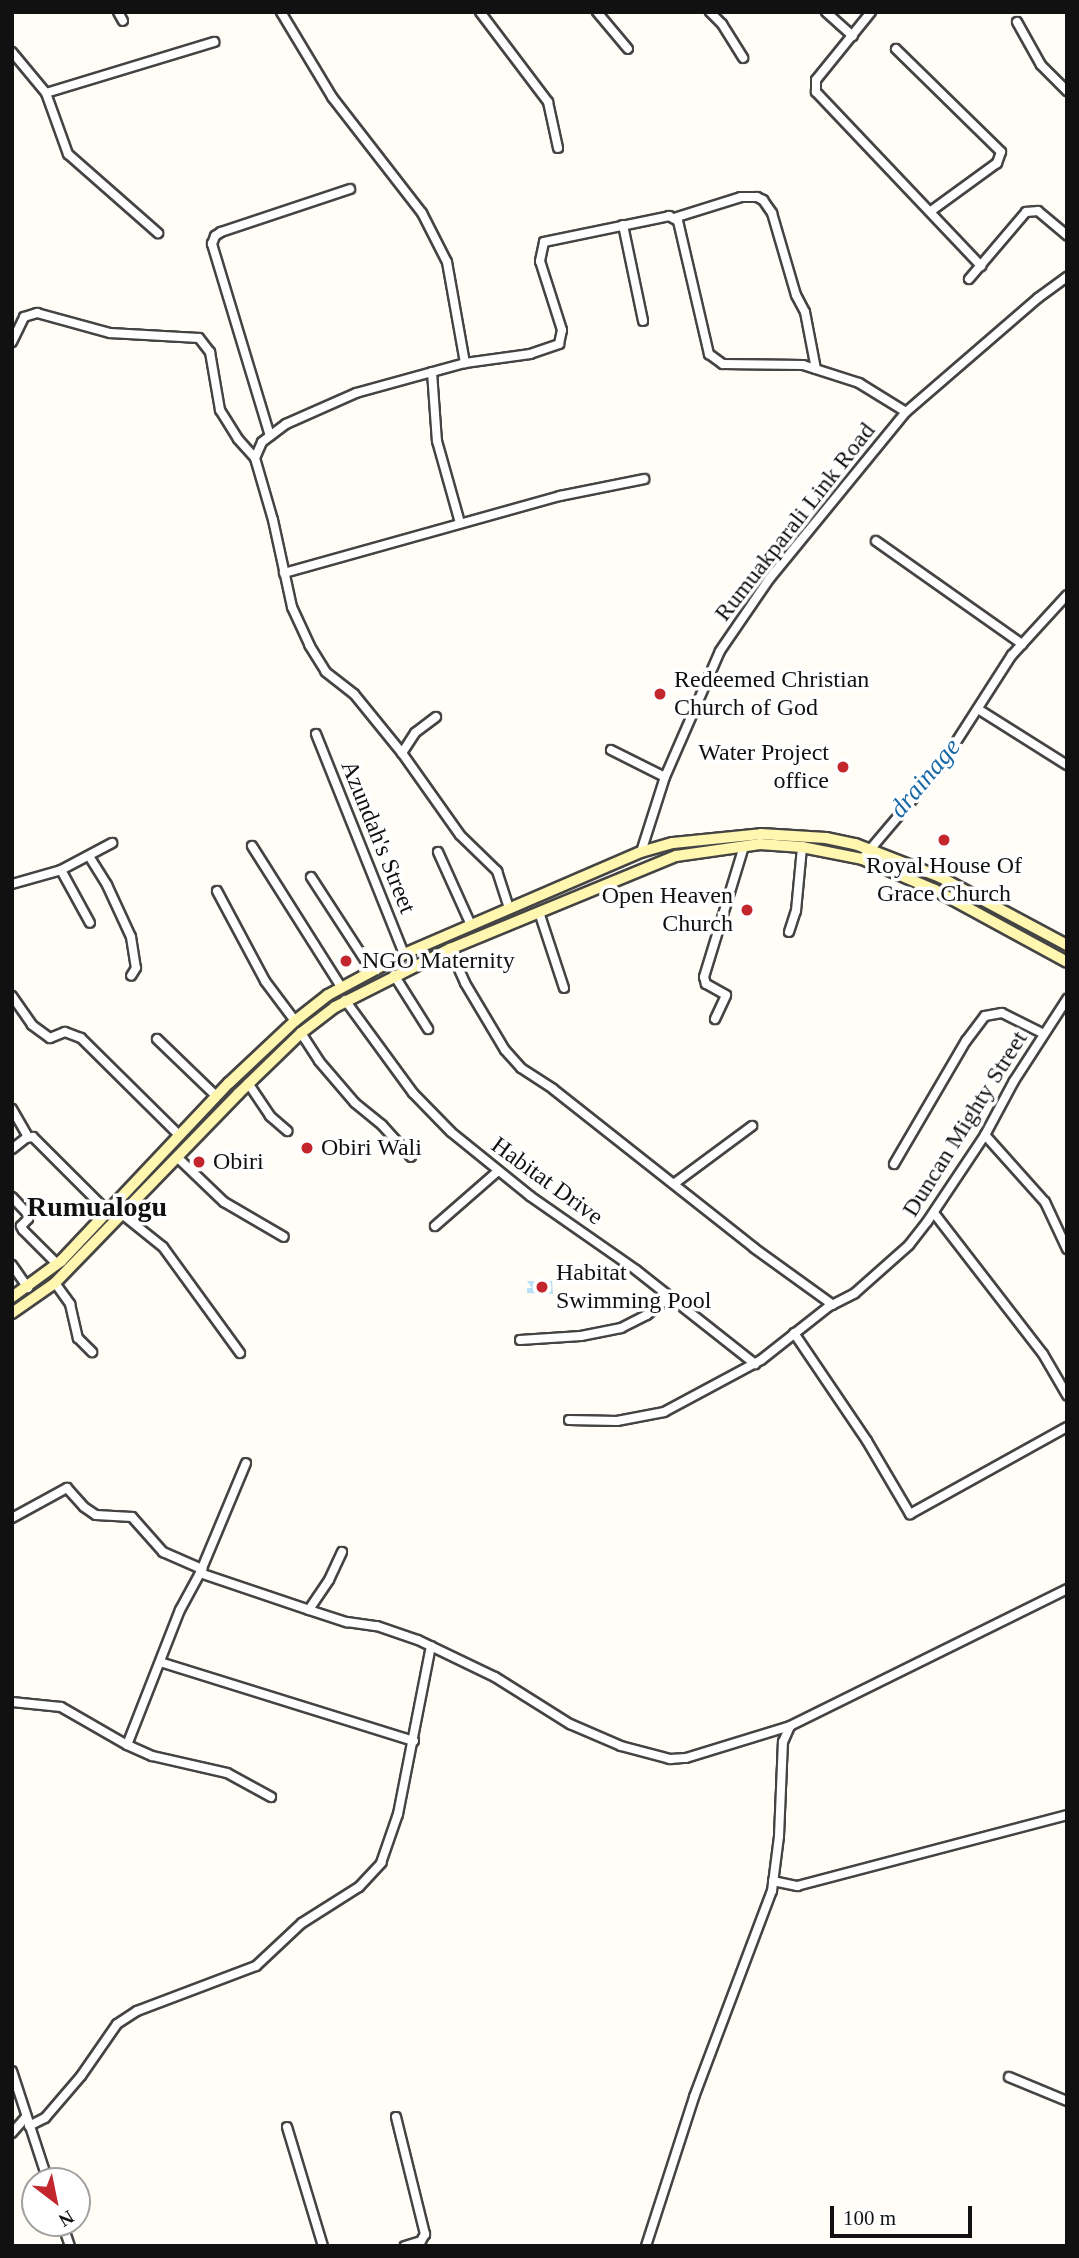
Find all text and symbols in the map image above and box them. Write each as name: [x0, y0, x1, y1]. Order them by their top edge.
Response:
street label: Rumuakparali Link Road: [709, 417, 881, 627]
place label: Redeemed Christian Church of God: [674, 666, 869, 722]
marker: Redeemed Christian Church of God: [652, 686, 668, 702]
water label: drainage: [883, 732, 967, 824]
place label: Water Project office: [698, 739, 829, 795]
street label: Azundah's Street: [334, 756, 422, 918]
marker: Water Project office: [835, 759, 851, 775]
marker: Royal House Of Grace Church: [936, 832, 952, 848]
place label: Royal House Of Grace Church: [866, 852, 1022, 908]
place label: Open Heaven Church: [602, 882, 733, 938]
marker: Open Heaven Church: [739, 902, 755, 918]
place label: NGO Maternity: [362, 947, 515, 975]
marker: NGO Maternity: [336, 951, 356, 971]
street label: Duncan Mighty Street: [896, 1026, 1034, 1222]
street label: Habitat Drive: [485, 1131, 609, 1231]
place label: Obiri Wali: [321, 1134, 422, 1162]
marker: Obiri Wali: [299, 1140, 315, 1156]
place label: Obiri: [213, 1148, 264, 1176]
marker: Obiri: [191, 1154, 207, 1170]
district label: Rumualogu: [27, 1190, 167, 1224]
place label: Habitat Swimming Pool: [556, 1259, 711, 1315]
marker: Habitat Swimming Pool: [534, 1279, 550, 1295]
north arrow: [21, 2167, 91, 2237]
scale bar: [834, 2192, 976, 2236]
text: N: [55, 2206, 78, 2231]
text: 100 m: [843, 2206, 896, 2230]

